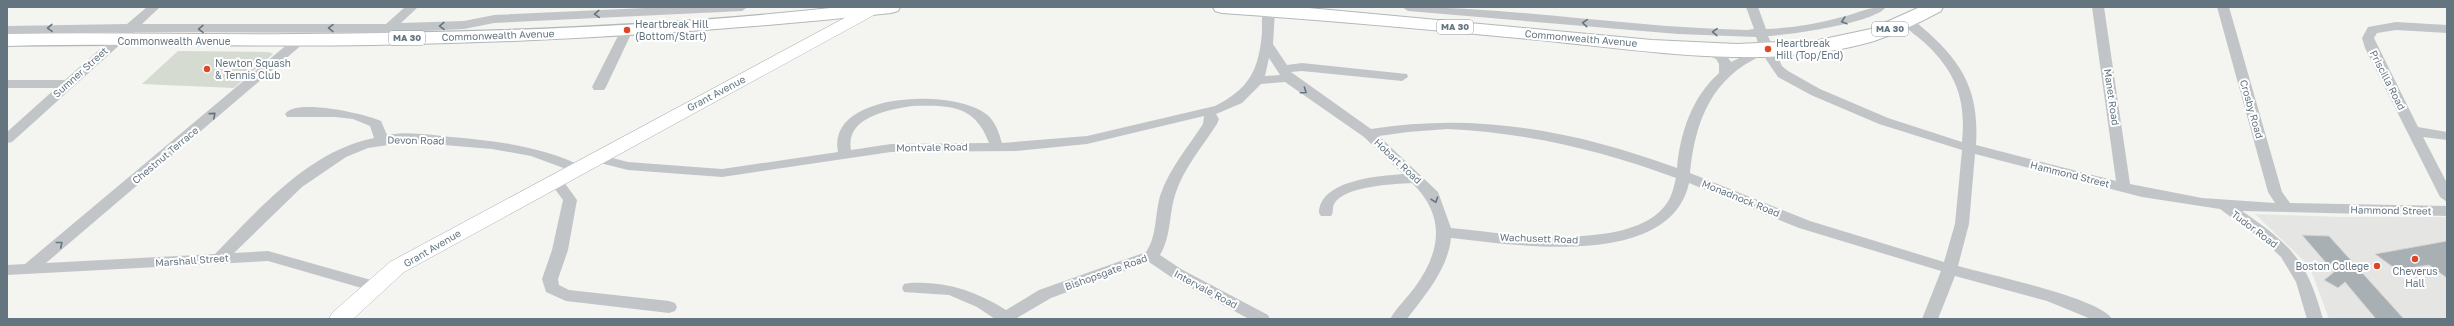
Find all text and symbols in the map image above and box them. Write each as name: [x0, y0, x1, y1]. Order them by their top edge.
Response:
one-way arrow: [594, 10, 600, 19]
one-way arrow: [1840, 16, 1847, 25]
place label: Heartbreak Hill (Bottom/Start): [635, 18, 708, 42]
one-way arrow: [1582, 18, 1588, 27]
road number: MA 30: [1437, 20, 1473, 34]
one-way arrow: [439, 21, 445, 30]
road number: MA 30: [1872, 22, 1908, 36]
one-way arrow: [47, 24, 53, 33]
one-way arrow: [328, 24, 334, 32]
one-way arrow: [198, 25, 204, 33]
marker: Heartbreak Hill (Bottom/Start): [622, 25, 632, 35]
street label: Commonwealth Avenue: [441, 27, 555, 43]
street label: Commonwealth Avenue: [1524, 27, 1638, 49]
one-way arrow: [1712, 27, 1718, 36]
road number: MA 30: [389, 31, 425, 45]
street label: Commonwealth Avenue: [118, 35, 231, 47]
place label: Heartbreak Hill (Top/End): [1776, 37, 1843, 61]
street label: Sumner Street: [50, 44, 110, 100]
marker: Heartbreak Hill (Top/End): [1763, 44, 1773, 54]
street label: Priscilla Road: [2368, 48, 2408, 112]
place label: Newton Squash & Tennis Club: [215, 57, 291, 81]
marker: Newton Squash & Tennis Club: [202, 64, 212, 74]
street label: Manet Road: [2102, 68, 2122, 126]
street label: Grant Avenue: [685, 73, 747, 113]
street label: Crosby Road: [2238, 78, 2266, 140]
one-way arrow: [1300, 86, 1307, 93]
one-way arrow: [208, 113, 215, 120]
street label: Chestnut Terrace: [130, 124, 201, 186]
street label: Devon Road: [387, 134, 445, 146]
street label: Hobart Road: [1372, 136, 1424, 186]
street label: Montvale Road: [896, 140, 968, 154]
street label: Hammond Street: [2029, 158, 2111, 190]
street label: Monadnock Road: [1700, 177, 1782, 219]
one-way arrow: [1430, 197, 1438, 204]
street label: Hammond Street: [2350, 203, 2432, 217]
street label: Tudor Road: [2230, 208, 2280, 250]
street label: Grant Avenue: [401, 227, 463, 269]
street label: Wachusett Road: [1500, 231, 1578, 245]
one-way arrow: [55, 241, 62, 248]
street label: Marshall Street: [155, 251, 229, 269]
street label: Bishopsgate Road: [1063, 252, 1149, 292]
marker: Cheverus Hall: [2410, 254, 2420, 264]
place label: Boston College: [2296, 260, 2369, 272]
marker: Boston College: [2372, 261, 2382, 271]
place label: Cheverus Hall: [2393, 265, 2438, 289]
street label: Intervale Road: [1172, 267, 1240, 311]

